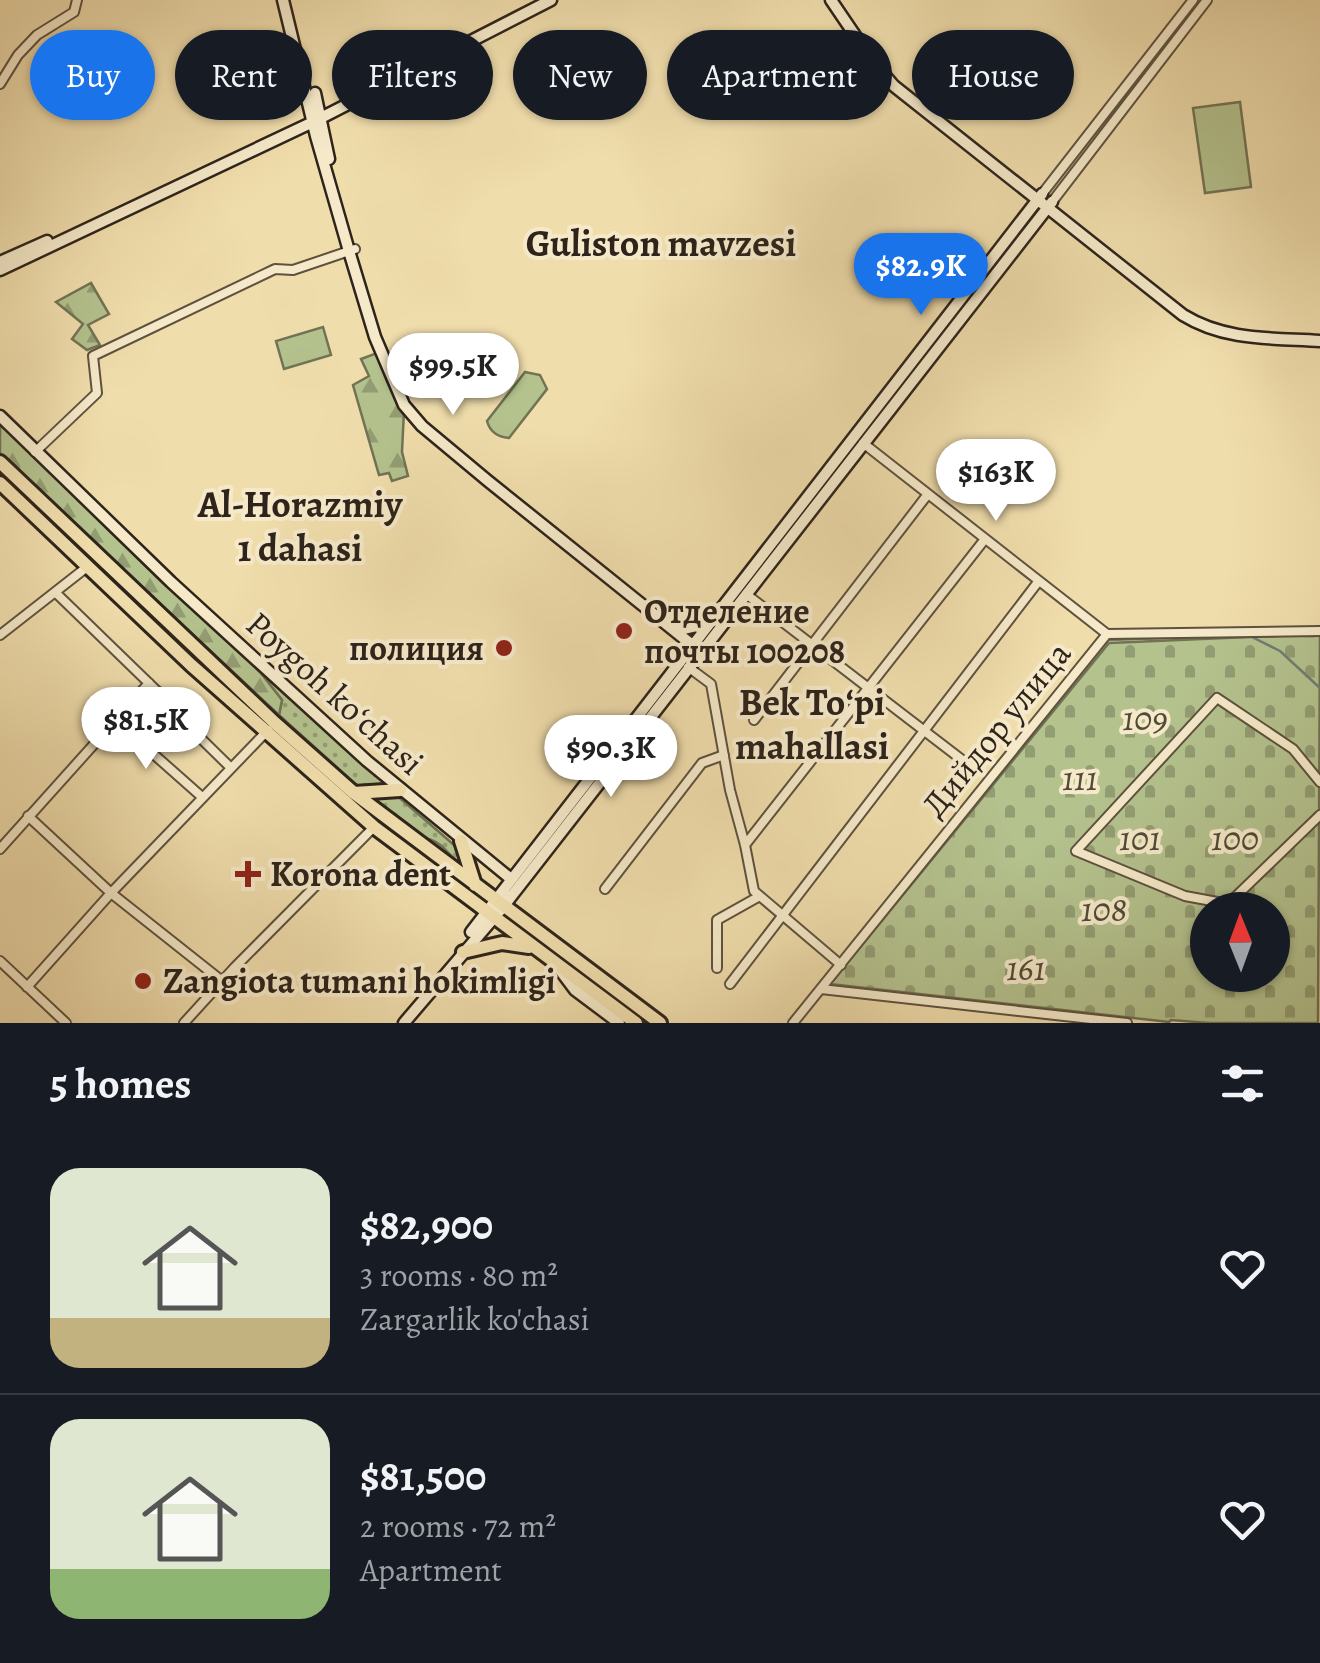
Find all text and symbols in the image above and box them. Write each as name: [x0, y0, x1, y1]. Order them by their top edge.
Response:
chip: Buy: [30, 30, 155, 120]
chip: Rent: [175, 30, 312, 120]
chip: Filters: [332, 30, 493, 120]
chip: New: [513, 30, 647, 120]
chip: Apartment: [667, 30, 892, 120]
chip: House: [912, 30, 1074, 120]
district label: Guliston mavzesi: [526, 217, 796, 269]
pin: $82.9K: [840, 233, 1002, 318]
text: $82.9K: [876, 243, 966, 287]
pin: $99.5K: [372, 333, 534, 418]
text: $99.5K: [409, 343, 497, 387]
pin: $163K: [926, 439, 1066, 524]
text: $163K: [958, 449, 1034, 493]
district label: Al-Horazmiy 1 dahasi: [197, 478, 404, 574]
place label: Отделение почты 100208: [644, 587, 845, 675]
street label: Poygoh koʻchasi: [236, 600, 434, 786]
marker: Отделение почты 100208: [613, 620, 635, 642]
place label: полиция: [349, 624, 484, 672]
street label: Дийдор улица: [910, 631, 1082, 827]
marker: полиция: [493, 637, 515, 659]
district label: Bek Toʻpi mahallasi: [735, 676, 889, 772]
pin: $81.5K: [65, 687, 227, 772]
park label: 109: [1122, 694, 1168, 742]
text: $81.5K: [103, 697, 189, 741]
pin: $90.3K: [530, 715, 692, 800]
text: $90.3K: [566, 725, 656, 769]
park label: 111: [1062, 754, 1098, 802]
park label: 101: [1119, 814, 1161, 862]
park label: 100: [1211, 814, 1259, 862]
place label: Korona dent: [270, 850, 451, 898]
marker: Korona dent: [235, 861, 261, 887]
park label: 108: [1081, 885, 1127, 933]
north arrow: [1190, 892, 1290, 992]
map controls: [1190, 892, 1290, 992]
park label: 161: [1006, 944, 1046, 992]
place label: Zangiota tumani hokimligi: [163, 957, 556, 1005]
marker: Zangiota tumani hokimligi: [132, 970, 154, 992]
text: 5 homes: [50, 1055, 191, 1112]
icon: filters: [1215, 1056, 1270, 1111]
text: $82,900: [360, 1196, 493, 1253]
icon: home: [130, 1208, 250, 1328]
icon: heart: [1215, 1241, 1270, 1296]
text: 3 rooms · 80 m²: [360, 1253, 558, 1297]
text: Zargarlik ko'chasi: [360, 1297, 590, 1341]
text: $81,500: [360, 1447, 486, 1504]
icon: home: [130, 1459, 250, 1579]
icon: heart: [1215, 1492, 1270, 1547]
text: 2 rooms · 72 m²: [360, 1504, 556, 1548]
text: Apartment: [360, 1548, 502, 1592]

